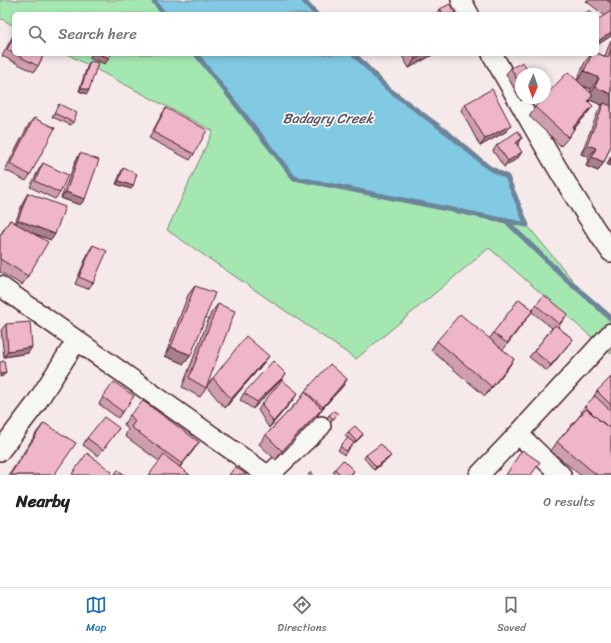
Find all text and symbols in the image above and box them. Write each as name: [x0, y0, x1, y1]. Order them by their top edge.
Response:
search box: [12, 12, 599, 56]
text: Search here: [58, 21, 137, 47]
icon: search: [26, 23, 48, 45]
north arrow: [515, 68, 551, 104]
water label: Badagry Creek: [283, 106, 375, 131]
text: Nearby: [16, 486, 70, 516]
text: 0 results: [543, 490, 595, 513]
tab: Map: [85, 594, 107, 637]
tab: Directions: [277, 594, 327, 637]
tab: Saved: [497, 594, 526, 637]

